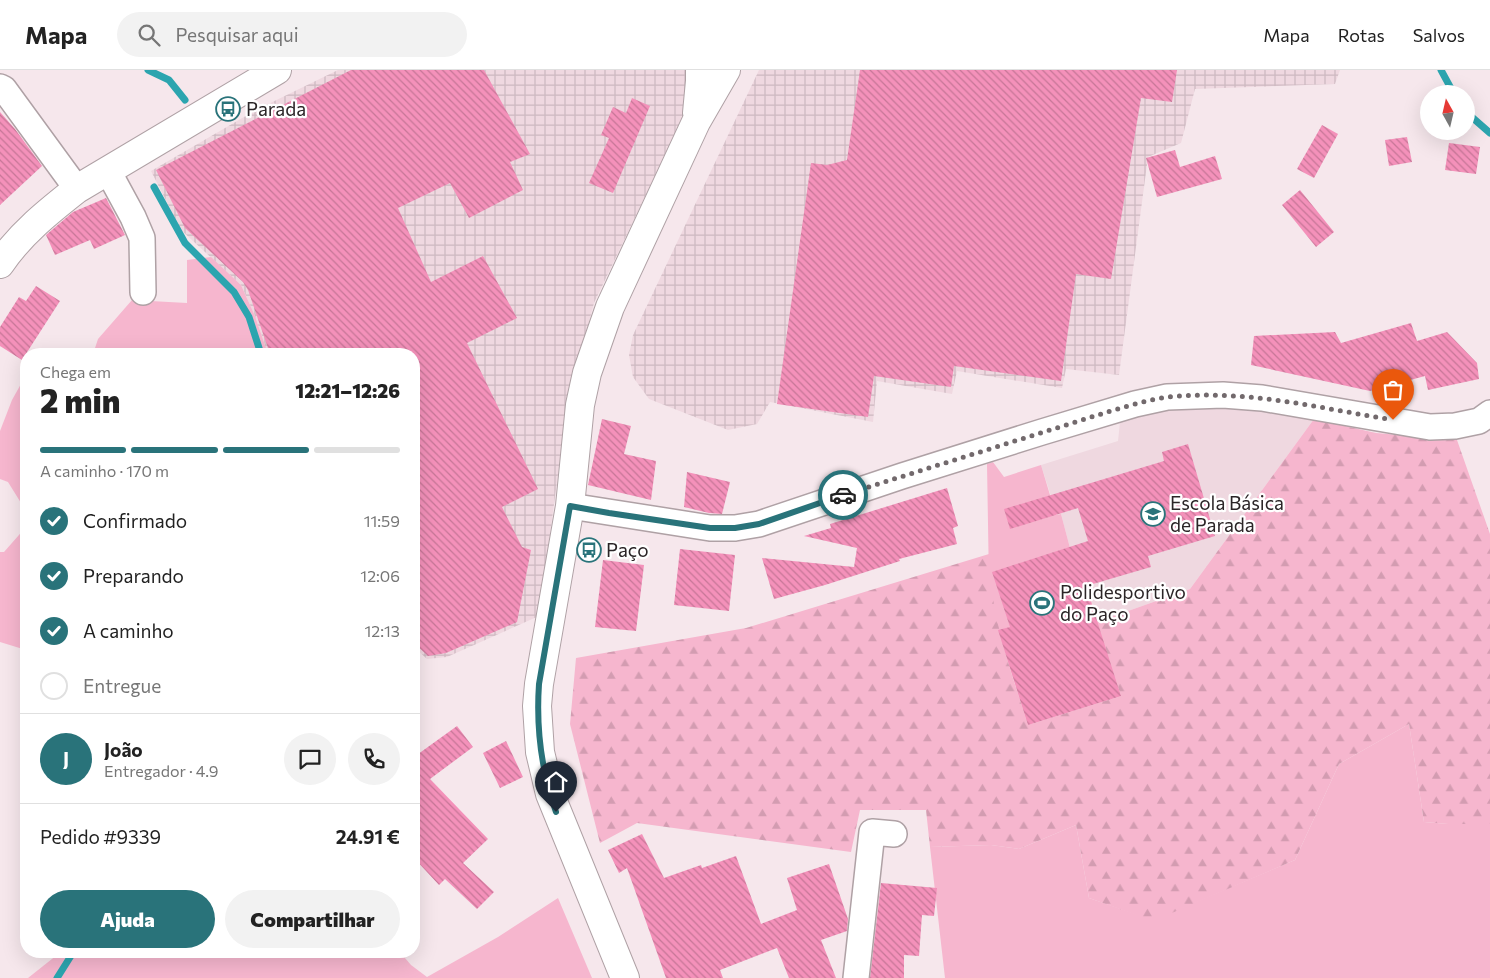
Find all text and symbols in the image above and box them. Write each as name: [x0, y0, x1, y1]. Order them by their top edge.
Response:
search box: [117, 12, 467, 57]
text: Mapa: [25, 20, 87, 49]
icon: search: [135, 21, 163, 49]
text: Pesquisar aqui: [175, 23, 299, 46]
text: Mapa: [1263, 24, 1310, 46]
text: Rotas: [1338, 24, 1385, 46]
text: Salvos: [1413, 24, 1465, 46]
north arrow: [1420, 85, 1475, 140]
map controls: [1420, 85, 1475, 140]
bus stop icon: Parada: [215, 96, 241, 122]
place label: Parada: [246, 97, 306, 120]
text: Chega em: [40, 362, 111, 381]
pin: [1372, 369, 1414, 420]
icon: bag: [1379, 376, 1407, 404]
text: 12:21–12:26: [295, 379, 400, 402]
text: 2 min: [40, 380, 120, 420]
text: A caminho · 170 m: [40, 461, 169, 480]
courier: [818, 470, 868, 520]
icon: car: [829, 481, 857, 509]
place label: Escola Básica de Parada: [1170, 491, 1284, 536]
school or university icon: Escola Básica de Parada: [1140, 501, 1166, 527]
icon: check: [40, 507, 68, 535]
text: Confirmado: [83, 509, 187, 532]
text: 11:59: [364, 511, 400, 530]
bus stop icon: Paço: [576, 537, 602, 563]
place label: Paço: [606, 538, 649, 561]
icon: check: [40, 562, 68, 590]
text: Preparando: [83, 564, 184, 587]
text: 12:06: [360, 566, 400, 585]
place label: Polidesportivo do Paço: [1060, 580, 1186, 625]
sports icon: Polidesportivo do Paço: [1029, 590, 1055, 616]
icon: check: [40, 617, 68, 645]
text: A caminho: [83, 619, 174, 642]
text: 12:13: [365, 621, 400, 640]
text: Entregue: [83, 674, 161, 697]
button: chat: [284, 733, 336, 785]
button: phone: [348, 733, 400, 785]
text: João: [104, 738, 143, 761]
text: J: [63, 747, 69, 770]
text: Entregador · 4.9: [104, 761, 219, 780]
pin: [535, 761, 577, 812]
icon: home: [542, 768, 570, 796]
text: Pedido #9339: [40, 825, 161, 848]
text: 24.91 €: [336, 825, 400, 848]
button: Ajuda: [40, 890, 215, 948]
button: Compartilhar: [225, 890, 400, 948]

